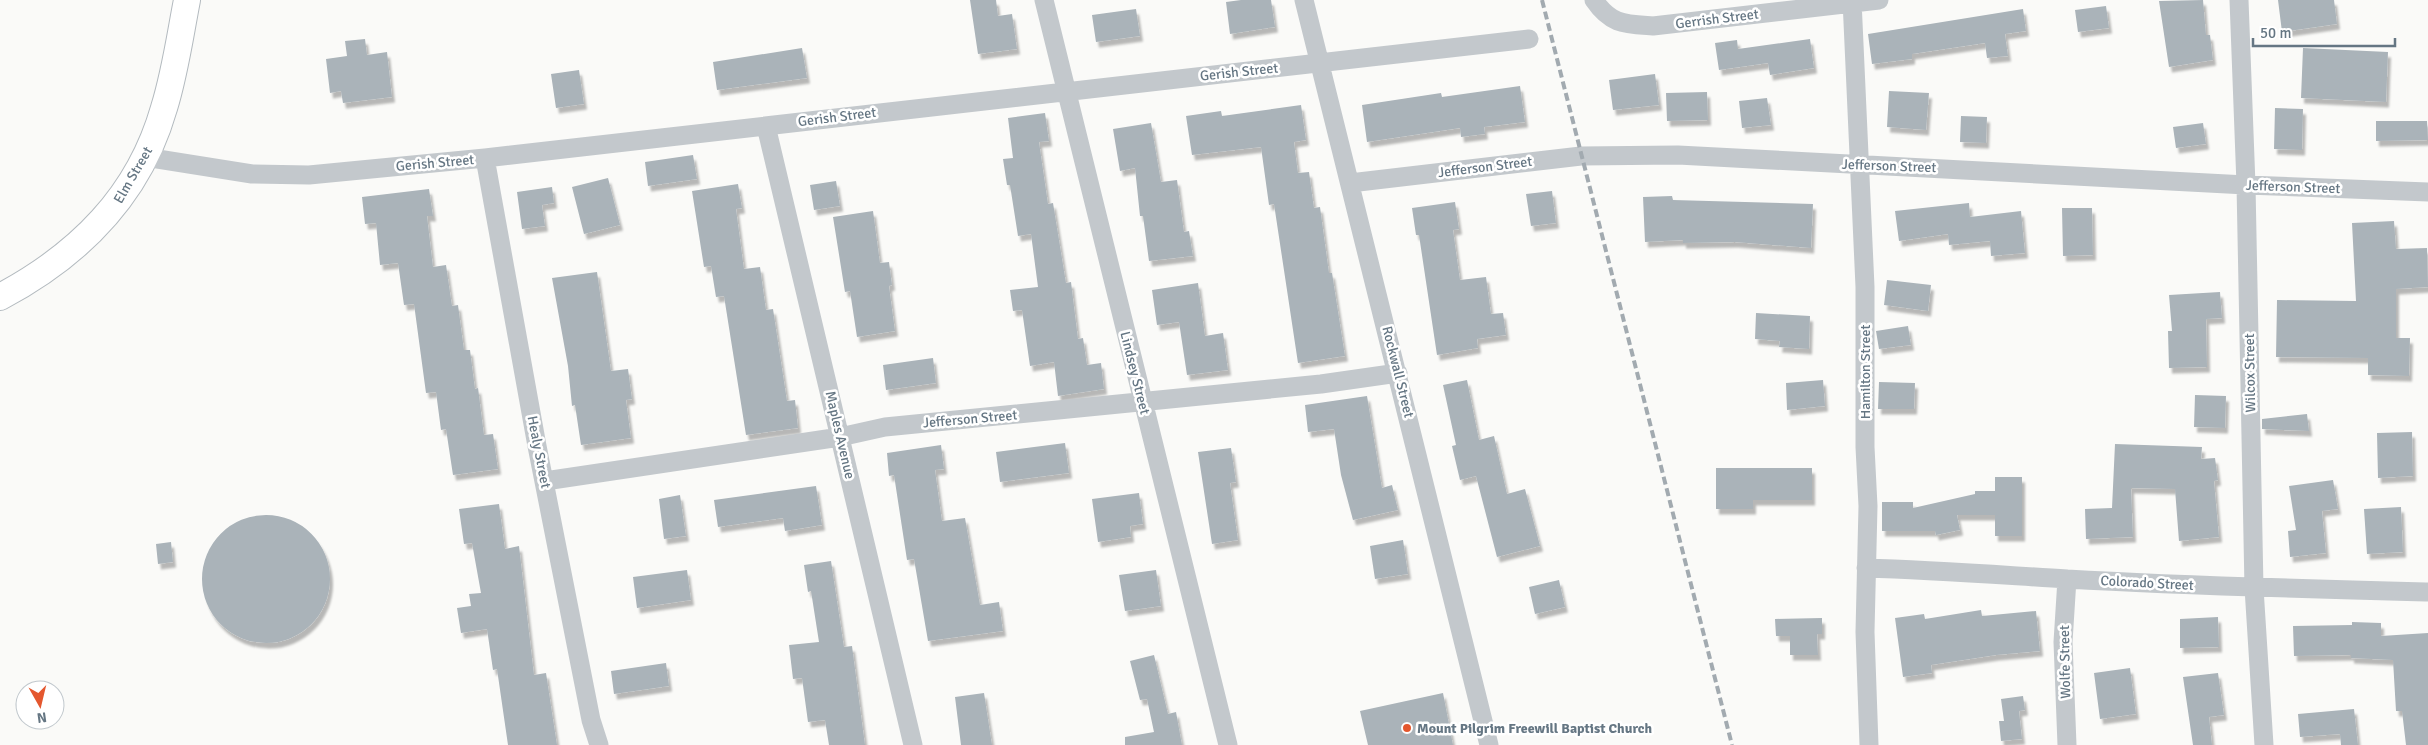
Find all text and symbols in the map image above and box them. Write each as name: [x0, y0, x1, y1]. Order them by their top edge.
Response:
street label: Gerrish Street: [1674, 5, 1760, 33]
scale bar: [2253, 15, 2396, 47]
text: 50 m: [2260, 24, 2291, 42]
street label: Gerish Street: [1199, 59, 1279, 85]
street label: Gerish Street: [797, 104, 877, 130]
street label: Elm Street: [110, 143, 156, 206]
street label: Gerish Street: [395, 151, 475, 175]
street label: Jefferson Street: [1437, 153, 1533, 181]
street label: Jefferson Street: [1841, 156, 1937, 176]
street label: Jefferson Street: [2245, 177, 2341, 197]
street label: Rockwall Street: [1378, 324, 1418, 420]
street label: Hamilton Street: [1857, 325, 1874, 419]
street label: Lindsey Street: [1116, 330, 1154, 416]
street label: Wilcox Street: [2241, 333, 2259, 413]
street label: Maples Avenue: [822, 389, 858, 481]
street label: Jefferson Street: [922, 406, 1018, 432]
street label: Healy Street: [524, 414, 554, 490]
street label: Colorado Street: [2100, 572, 2194, 594]
street label: Wolfe Street: [2056, 625, 2074, 699]
north arrow: [15, 680, 65, 730]
text: N: [36, 708, 48, 726]
place label: Mount Pilgrim Freewill Baptist Church: [1417, 720, 1652, 737]
marker: Mount Pilgrim Freewill Baptist Church: [1401, 722, 1413, 734]

